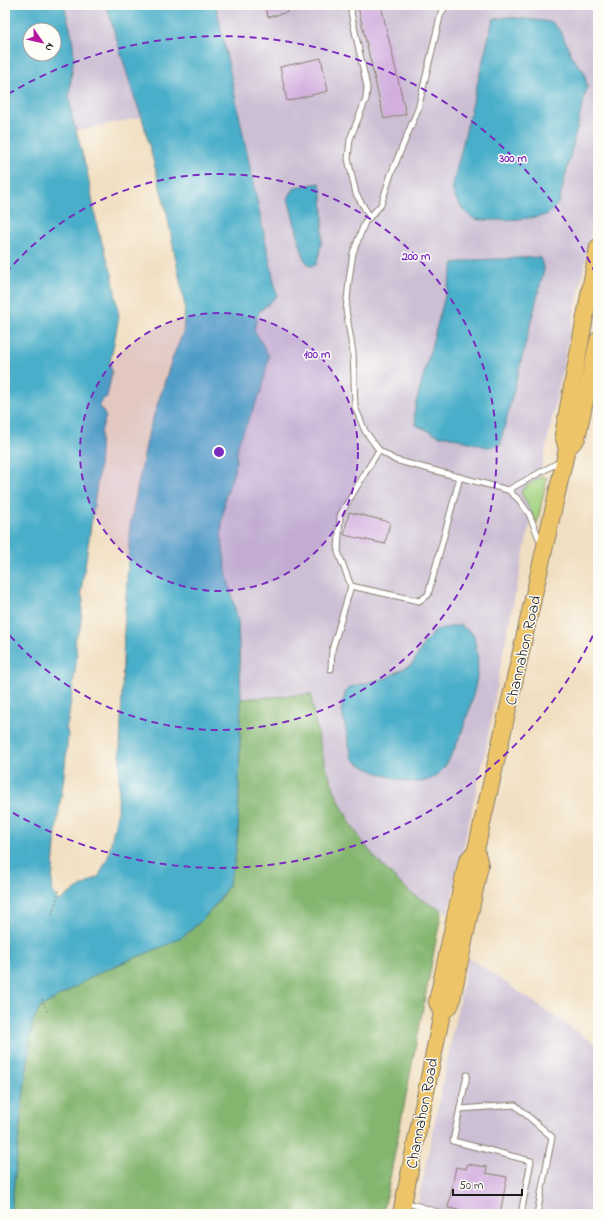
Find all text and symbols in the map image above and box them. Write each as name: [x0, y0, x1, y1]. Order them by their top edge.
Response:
north arrow: [22, 22, 62, 62]
text: N: [41, 39, 58, 55]
text: 300 m: [498, 150, 528, 168]
text: 200 m: [401, 248, 431, 266]
text: 100 m: [304, 346, 331, 364]
centre of rings: [212, 445, 226, 459]
street label: Channahon Road: [500, 593, 548, 708]
street label: Channahon Road: [400, 1056, 445, 1171]
scale bar: [453, 1171, 522, 1197]
text: 50 m: [459, 1177, 483, 1195]

